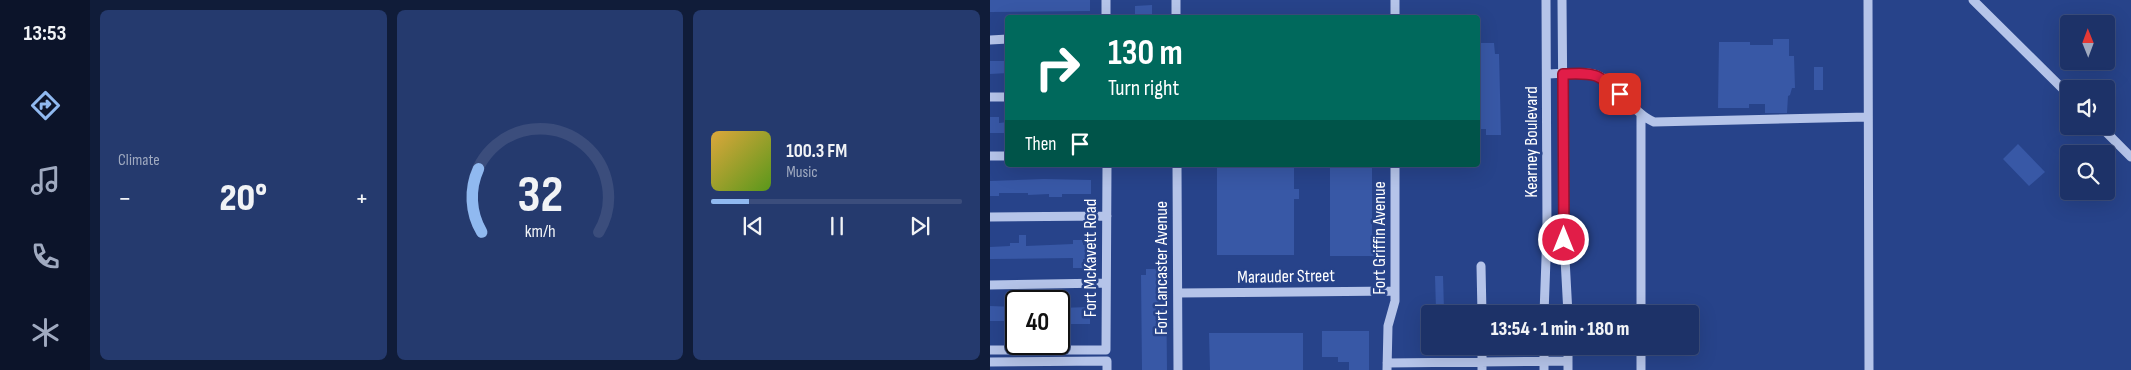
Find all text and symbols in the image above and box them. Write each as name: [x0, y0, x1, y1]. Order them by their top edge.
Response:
north arrow: [2060, 15, 2115, 70]
map controls: [2060, 15, 2115, 200]
text: 13:53: [24, 20, 66, 47]
text: 130 m: [1108, 32, 1183, 75]
icon: right: [1025, 35, 1090, 100]
pin: [1599, 73, 1641, 115]
text: Turn right: [1108, 75, 1179, 102]
icon: arrive: [1606, 80, 1634, 108]
button: sound: [2060, 80, 2115, 135]
street label: Kearney Boulevard: [1521, 86, 1542, 198]
icon: directions: [28, 88, 63, 123]
icon: arrive: [1066, 130, 1094, 158]
text: Then: [1025, 133, 1056, 156]
text: 100.3 FM: [786, 140, 847, 163]
button: search: [2060, 145, 2115, 200]
text: Climate: [118, 151, 160, 170]
icon: music: [28, 163, 63, 198]
text: Music: [786, 163, 818, 182]
text: 32: [517, 164, 563, 227]
text: 20°: [219, 176, 267, 221]
street label: Fort Griffin Avenue: [1369, 181, 1390, 295]
text: −: [118, 182, 132, 215]
text: +: [355, 182, 369, 215]
street label: Fort McKavett Road: [1080, 199, 1101, 317]
street label: Fort Lancaster Avenue: [1151, 201, 1172, 335]
icon: previous: [739, 212, 767, 240]
icon: pause: [823, 212, 851, 240]
icon: next: [906, 212, 934, 240]
position arrow: [1537, 213, 1589, 265]
text: km/h: [525, 221, 555, 242]
icon: phone: [28, 239, 63, 274]
street label: Marauder Street: [1237, 265, 1336, 288]
speed limit sign: 40: [1005, 290, 1070, 355]
icon: climate: [28, 315, 63, 350]
text: 13:54 · 1 min · 180 m: [1491, 318, 1629, 341]

